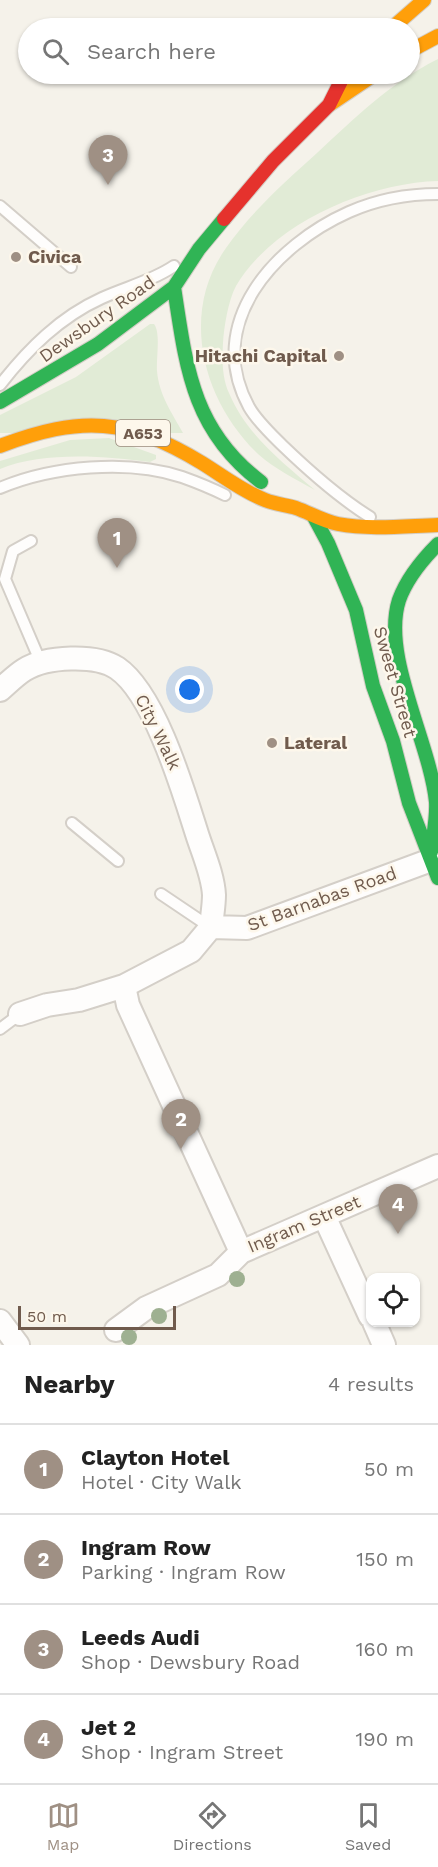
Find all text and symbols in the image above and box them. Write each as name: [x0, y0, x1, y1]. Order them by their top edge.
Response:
search box: [18, 18, 420, 84]
icon: search: [39, 35, 72, 68]
text: Search here: [87, 39, 216, 64]
pin: 3: [88, 136, 128, 185]
place label: Civica: [28, 246, 82, 267]
marker: Civica: [9, 250, 23, 264]
street label: Dewsbury Road: [35, 271, 158, 366]
place label: Hitachi Capital: [195, 345, 327, 366]
marker: Hitachi Capital: [332, 349, 346, 363]
road number: A653: [116, 420, 170, 446]
pin: 1: [98, 518, 136, 568]
street label: Sweet Street: [370, 624, 422, 740]
your location: [175, 675, 204, 704]
street label: City Walk: [131, 690, 186, 773]
place label: Lateral: [284, 732, 347, 753]
marker: Lateral: [265, 736, 279, 750]
street label: St Barnabas Road: [245, 862, 399, 935]
pin: 2: [162, 1100, 201, 1149]
pin: 4: [378, 1184, 418, 1234]
street label: Ingram Street: [244, 1190, 364, 1257]
map controls: [366, 1273, 420, 1327]
button: locate: [366, 1273, 420, 1327]
scale bar: [18, 1303, 176, 1330]
text: 50 m: [27, 1307, 67, 1326]
text: Nearby: [24, 1369, 115, 1399]
text: 4 results: [328, 1372, 414, 1396]
text: Clayton Hotel: [81, 1445, 229, 1470]
text: 1: [39, 1457, 48, 1481]
text: 50 m: [364, 1457, 414, 1481]
text: Hotel · City Walk: [81, 1470, 242, 1494]
text: Ingram Row: [81, 1535, 211, 1560]
text: 2: [38, 1547, 49, 1571]
text: 150 m: [356, 1547, 414, 1571]
text: Parking · Ingram Row: [81, 1560, 286, 1584]
text: Leeds Audi: [81, 1625, 200, 1650]
text: 3: [38, 1637, 49, 1661]
text: 160 m: [356, 1637, 414, 1661]
text: Shop · Dewsbury Road: [81, 1650, 300, 1674]
text: Jet 2: [81, 1715, 136, 1740]
text: 4: [37, 1727, 50, 1751]
text: 190 m: [356, 1727, 414, 1751]
text: Shop · Ingram Street: [81, 1740, 283, 1764]
tab: Map: [47, 1799, 80, 1854]
tab: Directions: [173, 1799, 252, 1854]
tab: Saved: [345, 1799, 391, 1854]

